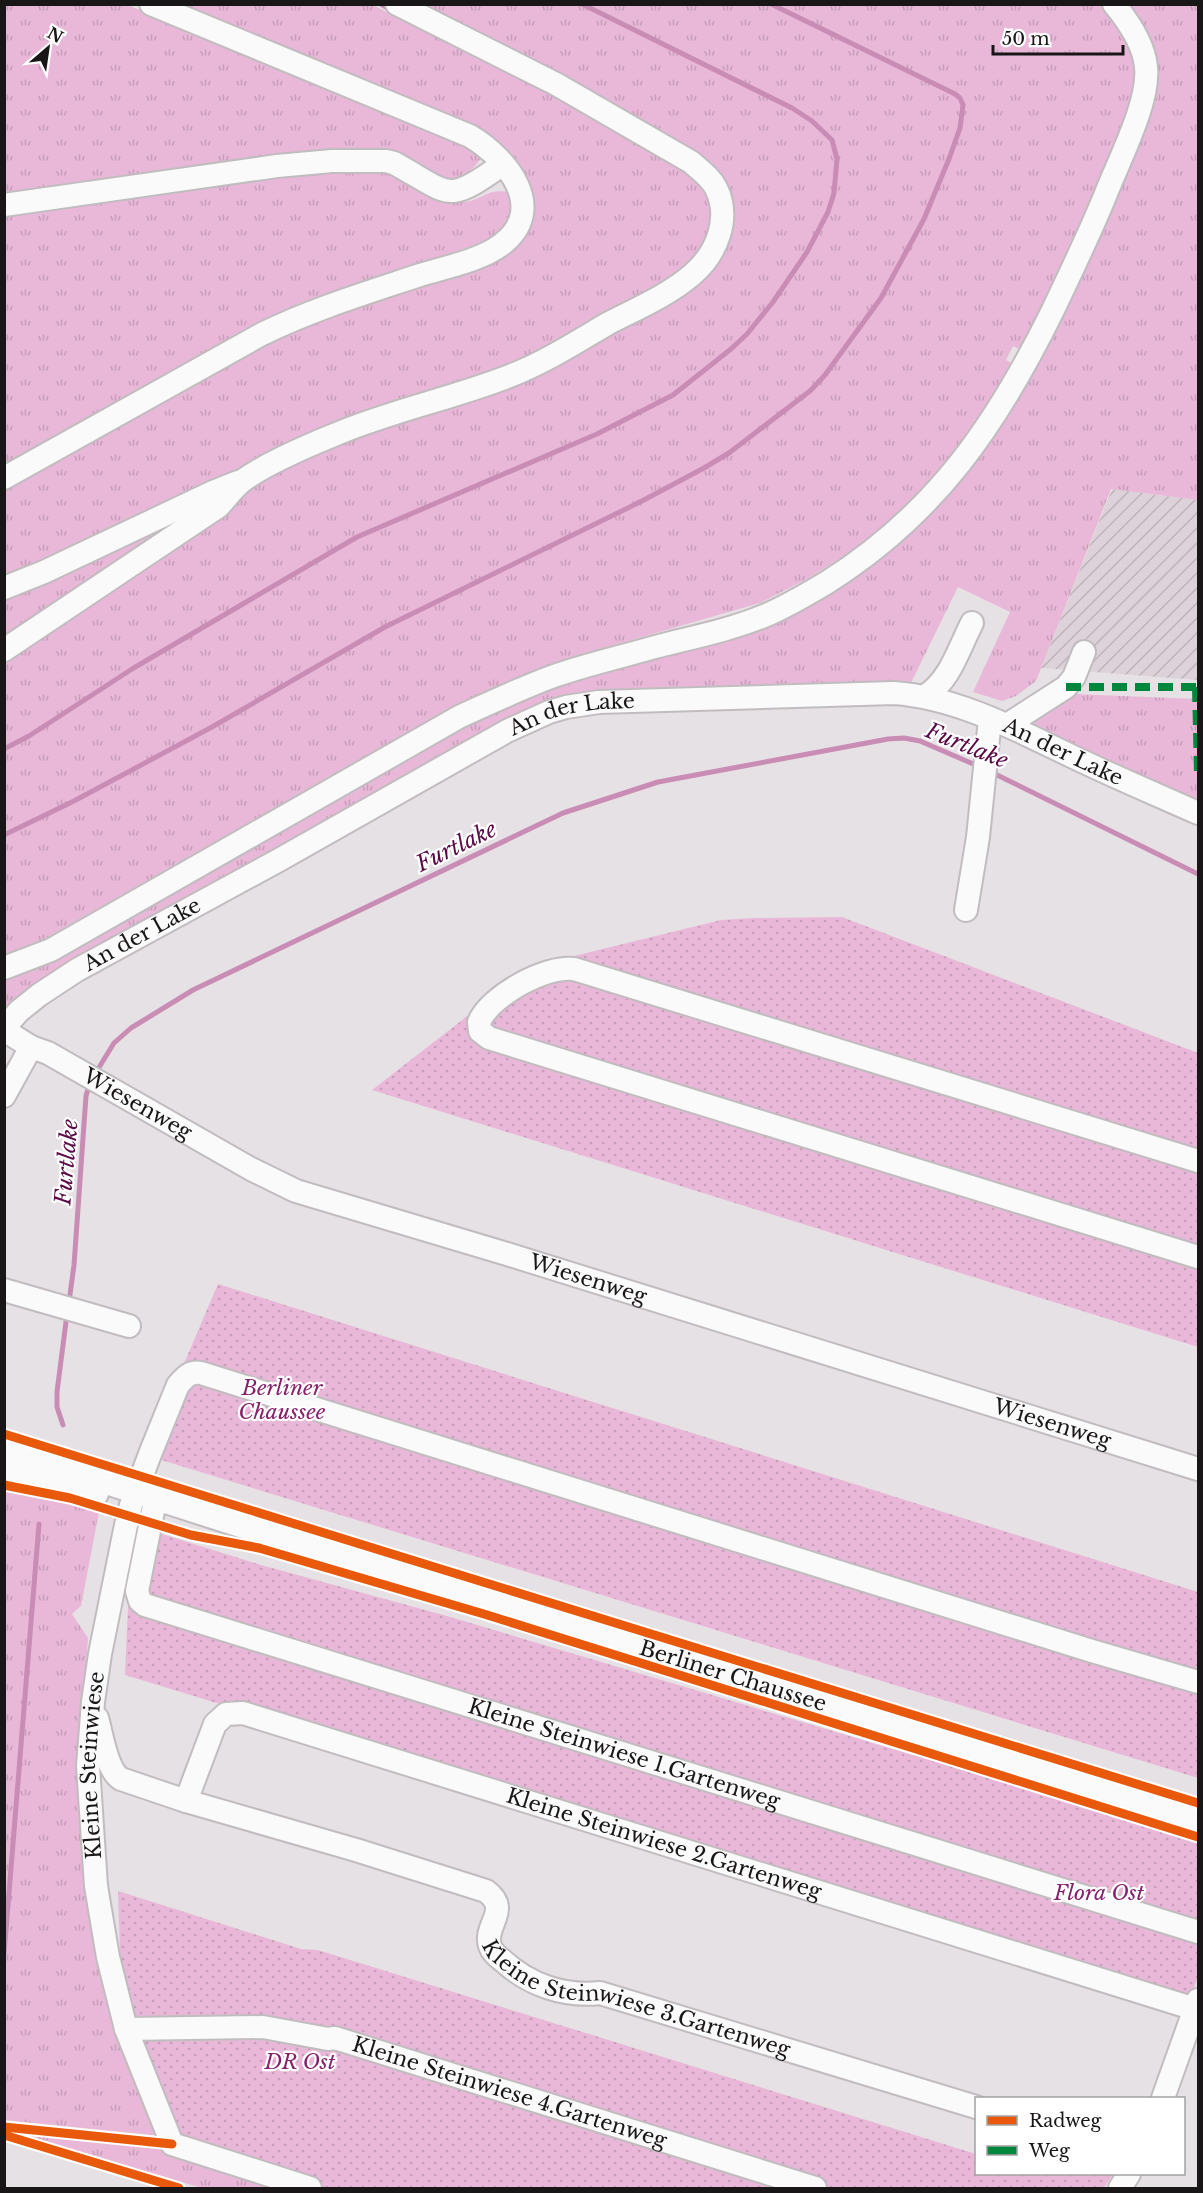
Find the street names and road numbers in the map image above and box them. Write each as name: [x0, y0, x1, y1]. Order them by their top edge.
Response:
street label: An der Lake: [504, 688, 635, 742]
street label: An der Lake: [998, 712, 1127, 791]
street label: An der Lake: [78, 892, 205, 977]
street label: Wiesenweg: [77, 1062, 197, 1146]
street label: Wiesenweg: [525, 1248, 650, 1310]
street label: Wiesenweg: [989, 1393, 1114, 1454]
street label: Berliner Chaussee: [636, 1635, 830, 1717]
street label: Kleine Steinwiese: [75, 1670, 110, 1860]
street label: Kleine Steinwiese 1.Gartenweg: [465, 1693, 783, 1814]
street label: Kleine Steinwiese 2.Gartenweg: [503, 1783, 825, 1905]
street label: Kleine Steinwiese 3.Gartenweg: [476, 1935, 794, 2063]
street label: Kleine Steinwiese 4.Gartenweg: [349, 2031, 670, 2154]

